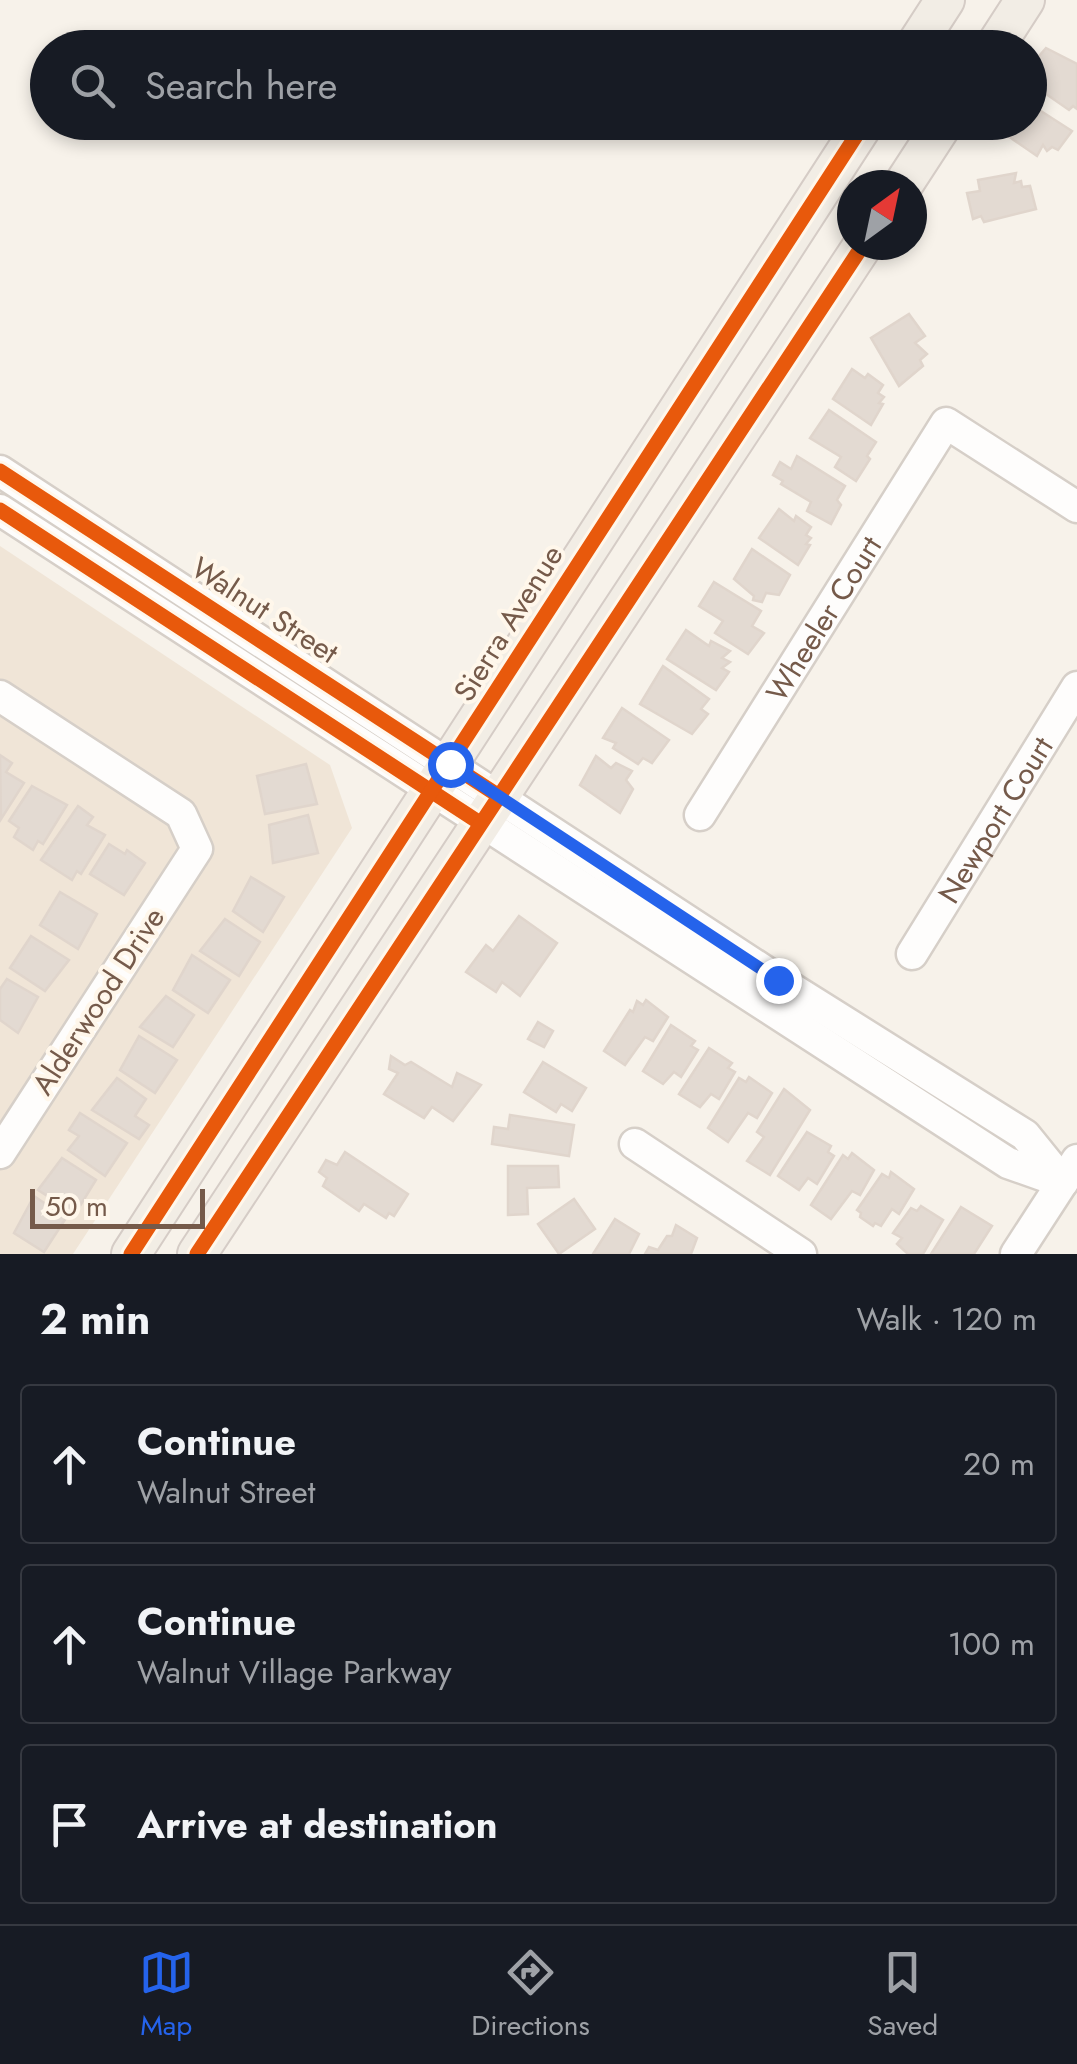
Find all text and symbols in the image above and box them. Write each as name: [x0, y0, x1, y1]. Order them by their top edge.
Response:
search box: [30, 30, 1047, 140]
icon: search: [65, 58, 120, 113]
text: Search here: [145, 58, 337, 113]
north arrow: [837, 170, 927, 260]
street label: Wheeler Court: [755, 527, 892, 710]
street label: Sierra Avenue: [443, 536, 573, 710]
street label: Walnut Street: [183, 546, 348, 674]
street label: Newport Court: [927, 727, 1063, 911]
route start: [428, 742, 474, 788]
street label: Alderwood Drive: [21, 899, 175, 1103]
route end: [756, 958, 802, 1004]
scale bar: [30, 1184, 205, 1228]
text: 50 m: [45, 1186, 108, 1227]
text: 2 min: [40, 1289, 150, 1350]
text: Walk · 120 m: [857, 1296, 1037, 1342]
text: Continue: [137, 1414, 296, 1469]
icon: ahead: [42, 1437, 97, 1492]
text: 20 m: [963, 1441, 1035, 1487]
text: Walnut Street: [137, 1469, 315, 1515]
text: Continue: [137, 1594, 296, 1649]
icon: ahead: [42, 1617, 97, 1672]
text: 100 m: [948, 1621, 1035, 1667]
text: Walnut Village Parkway: [137, 1649, 452, 1695]
icon: arrive: [42, 1797, 97, 1852]
text: Arrive at destination: [137, 1797, 498, 1852]
tab: Map: [139, 1945, 194, 2046]
tab: Directions: [471, 1945, 590, 2046]
tab: Saved: [867, 1945, 938, 2046]

